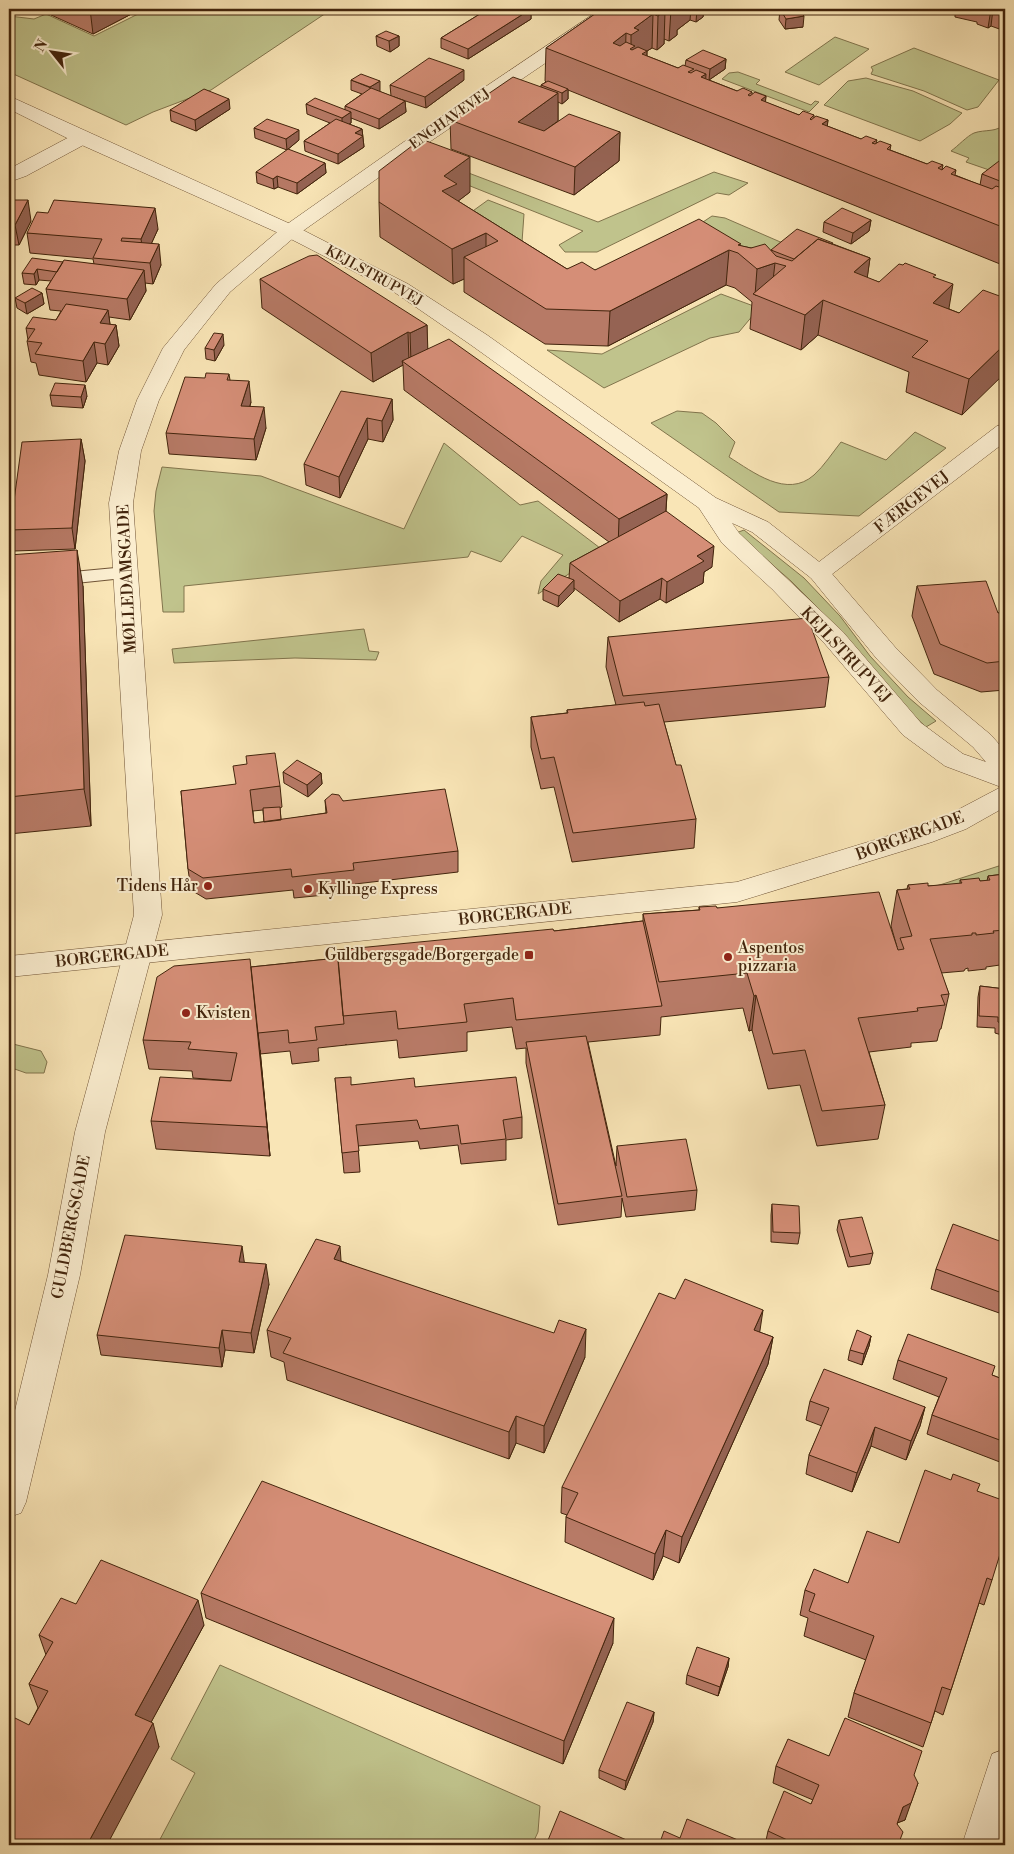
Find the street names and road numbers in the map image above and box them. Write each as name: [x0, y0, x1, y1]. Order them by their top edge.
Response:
street label: ENGHAVEVEJ: [406, 85, 494, 153]
street label: KEJLSTRUPVEJ: [322, 242, 426, 310]
street label: FÆRGEVEJ: [870, 466, 954, 538]
street label: MØLLEDAMSGADE: [113, 504, 141, 654]
street label: KEJLSTRUPVEJ: [796, 603, 896, 707]
street label: BORGERGADE: [852, 807, 967, 865]
street label: BORGERGADE: [456, 898, 573, 930]
street label: BORGERGADE: [53, 940, 170, 972]
street label: GULDBERGSGADE: [47, 1153, 95, 1301]

